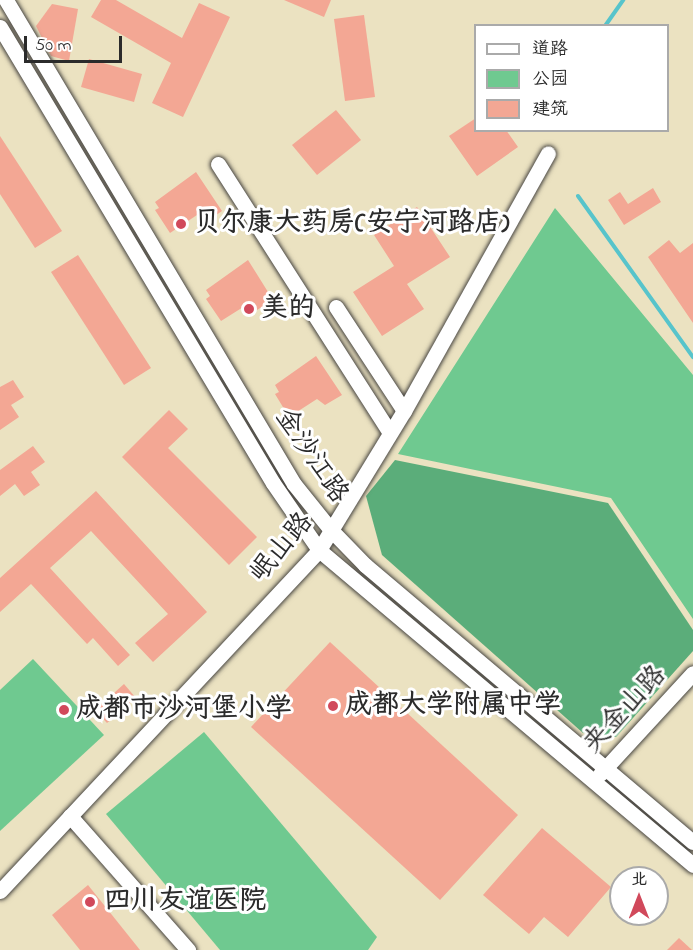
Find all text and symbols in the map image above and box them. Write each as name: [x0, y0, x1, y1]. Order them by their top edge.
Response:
scale bar: [27, 24, 124, 62]
legend: [474, 24, 669, 132]
text: 50 m: [35, 33, 72, 59]
text: 道路: [532, 37, 568, 63]
text: 公园: [532, 67, 568, 93]
text: 建筑: [532, 97, 568, 123]
place label: 贝尔康大药房(安宁河路店): [193, 208, 509, 240]
marker: 贝尔康大药房(安宁河路店): [174, 217, 188, 231]
place label: 美的: [261, 293, 315, 325]
marker: 美的: [242, 302, 256, 316]
street label: 金沙江路: [267, 402, 355, 510]
street label: 岷山路: [244, 507, 320, 589]
street label: 夹金山路: [576, 659, 674, 761]
place label: 成都大学附属中学: [345, 690, 561, 722]
place label: 成都市沙河堡小学: [76, 694, 292, 726]
marker: 成都大学附属中学: [326, 699, 340, 713]
marker: 成都市沙河堡小学: [57, 703, 71, 717]
north arrow: [609, 866, 669, 926]
text: 北: [631, 868, 647, 892]
place label: 四川友谊医院: [104, 886, 266, 918]
marker: 四川友谊医院: [81, 893, 99, 911]

